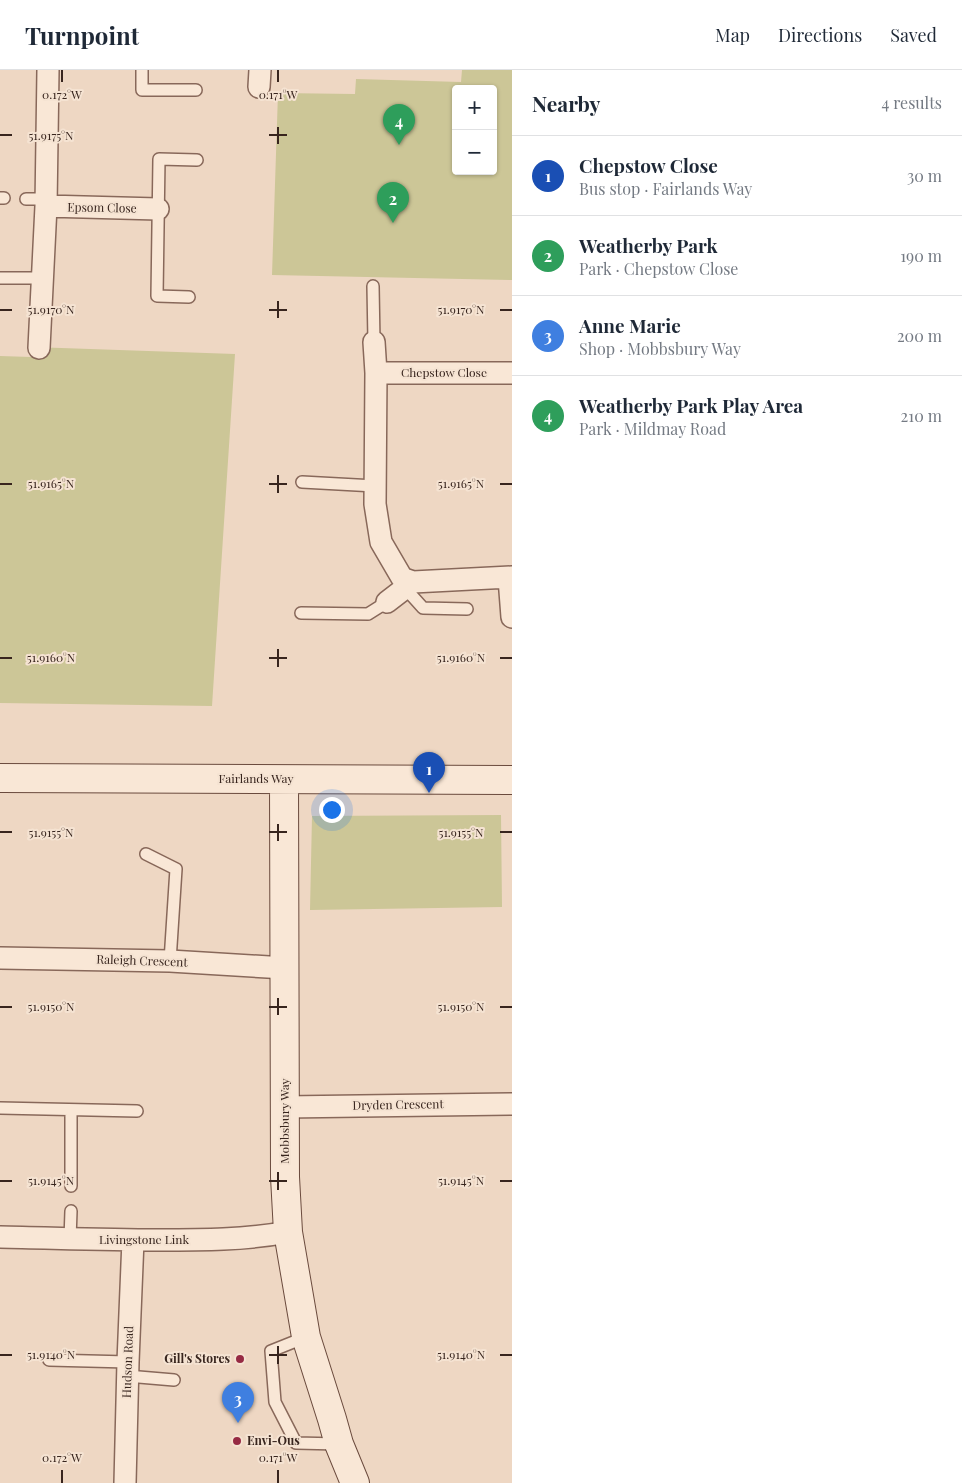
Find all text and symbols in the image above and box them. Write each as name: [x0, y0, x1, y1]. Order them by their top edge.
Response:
text: Turnpoint: [25, 19, 139, 51]
text: Map: [715, 23, 750, 47]
text: Directions: [778, 23, 862, 47]
text: Saved: [890, 23, 937, 47]
map controls: [452, 85, 497, 175]
button: +: [452, 85, 497, 130]
text: 0.172°W: [42, 86, 82, 102]
text: 0.171°W: [259, 86, 297, 102]
text: Nearby: [532, 89, 601, 117]
text: 4 results: [881, 92, 942, 113]
pin: 4: [383, 104, 415, 145]
text: 51.9175°N: [28, 127, 74, 143]
button: −: [452, 130, 497, 175]
text: Chepstow Close: [579, 152, 718, 178]
text: 1: [545, 165, 551, 186]
text: 30 m: [907, 165, 942, 186]
text: Bus stop · Fairlands Way: [579, 178, 752, 199]
pin: 2: [377, 182, 409, 223]
street label: Epsom Close: [67, 198, 137, 216]
text: Weatherby Park: [579, 232, 718, 258]
text: 2: [544, 245, 552, 266]
text: 190 m: [900, 245, 942, 266]
text: Park · Chepstow Close: [579, 258, 738, 279]
text: 51.9170°N: [27, 301, 75, 317]
text: 51.9170°N: [437, 301, 485, 317]
text: Anne Marie: [579, 312, 681, 338]
text: 3: [544, 325, 552, 346]
text: 200 m: [897, 325, 942, 346]
text: Shop · Mobbsbury Way: [579, 338, 741, 359]
street label: Chepstow Close: [401, 364, 487, 380]
text: Weatherby Park Play Area: [579, 392, 803, 418]
text: 4: [544, 405, 552, 426]
text: 210 m: [901, 405, 942, 426]
text: Park · Mildmay Road: [579, 418, 726, 439]
text: 51.9165°N: [28, 475, 75, 491]
text: 51.9165°N: [438, 475, 485, 491]
text: 51.9160°N: [27, 649, 76, 665]
text: 51.9160°N: [437, 649, 486, 665]
pin: 1: [413, 752, 445, 793]
street label: Fairlands Way: [219, 770, 293, 786]
your location: [319, 797, 345, 823]
text: 51.9155°N: [28, 824, 74, 840]
text: 51.9155°N: [438, 824, 484, 840]
street label: Raleigh Crescent: [96, 950, 189, 970]
text: 51.9150°N: [27, 998, 75, 1014]
text: 51.9150°N: [437, 998, 485, 1014]
street label: Mobbsbury Way: [276, 1078, 292, 1164]
street label: Dryden Crescent: [352, 1095, 444, 1113]
text: 51.9145°N: [28, 1172, 75, 1188]
text: 51.9145°N: [438, 1172, 485, 1188]
street label: Livingstone Link: [99, 1231, 189, 1247]
street label: Hudson Road: [118, 1326, 136, 1398]
text: 51.9140°N: [27, 1346, 76, 1362]
text: 51.9140°N: [437, 1346, 486, 1362]
place label: Gill's Stores: [164, 1350, 230, 1366]
marker: Gill's Stores: [234, 1353, 246, 1365]
pin: 3: [222, 1382, 254, 1423]
place label: Envi-Ous: [247, 1432, 300, 1448]
marker: Envi-Ous: [231, 1435, 243, 1447]
text: 0.172°W: [42, 1449, 82, 1465]
text: 0.171°W: [259, 1449, 297, 1465]

